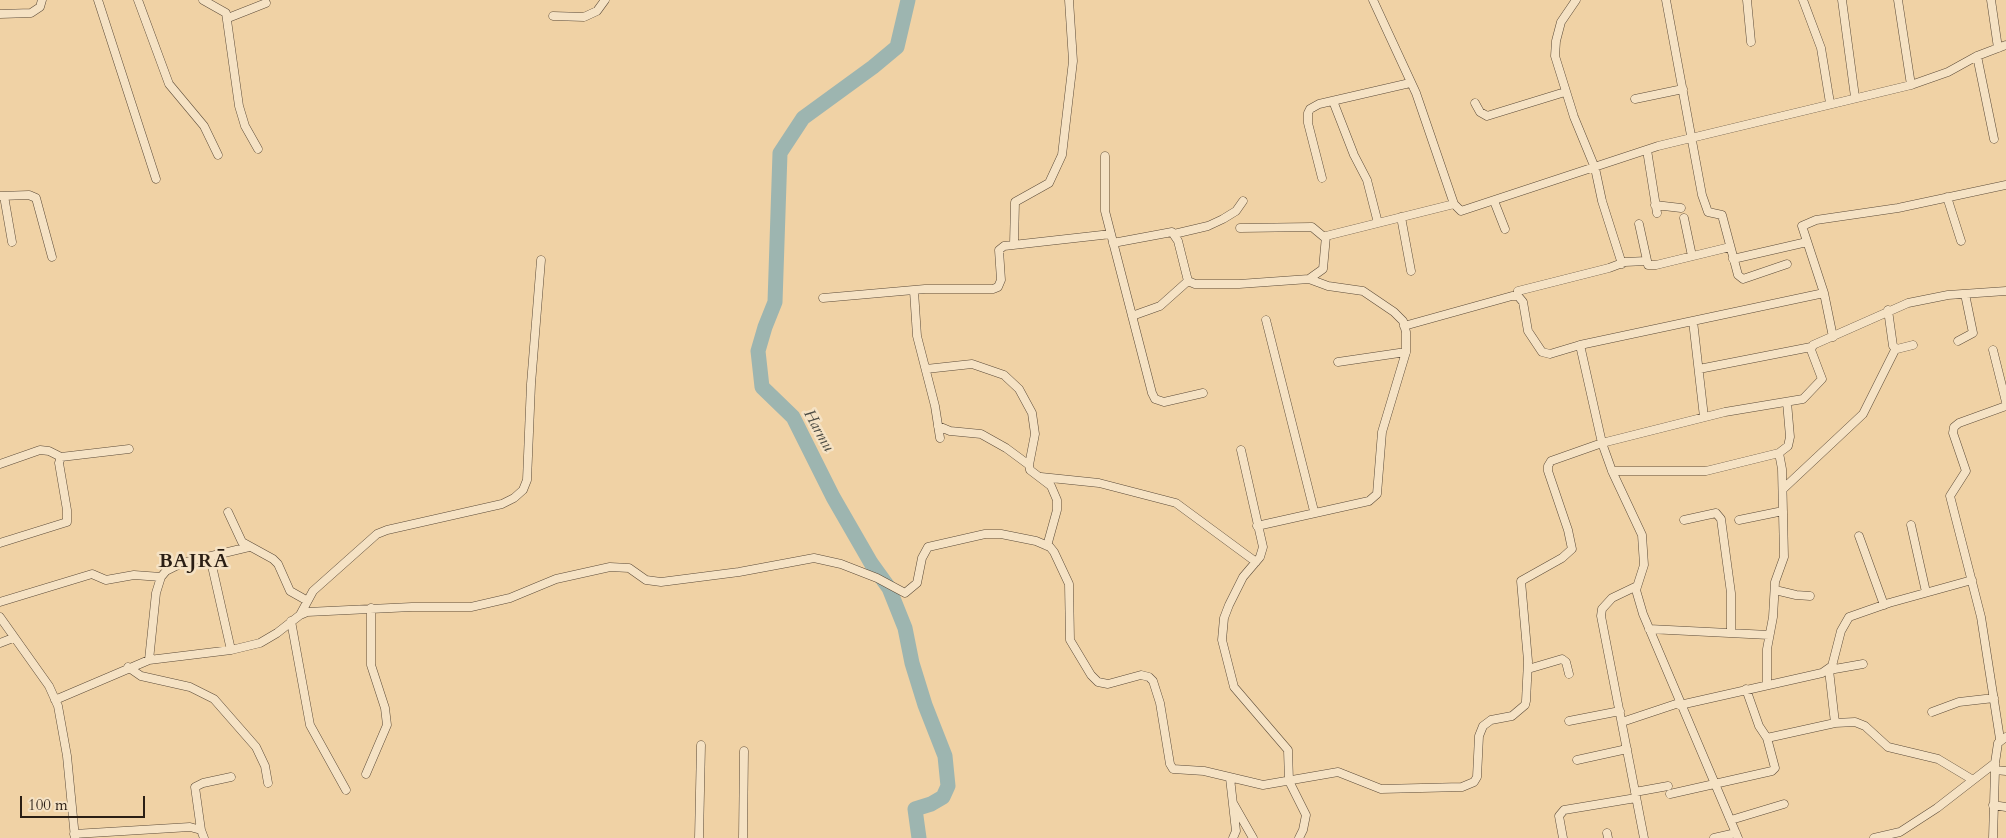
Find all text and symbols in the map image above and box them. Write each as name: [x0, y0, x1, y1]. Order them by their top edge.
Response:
water label: Harmu: [799, 407, 837, 455]
district label: BAJRĀ: [158, 550, 230, 574]
scale bar: [22, 786, 148, 818]
text: 100 m: [28, 795, 68, 815]

